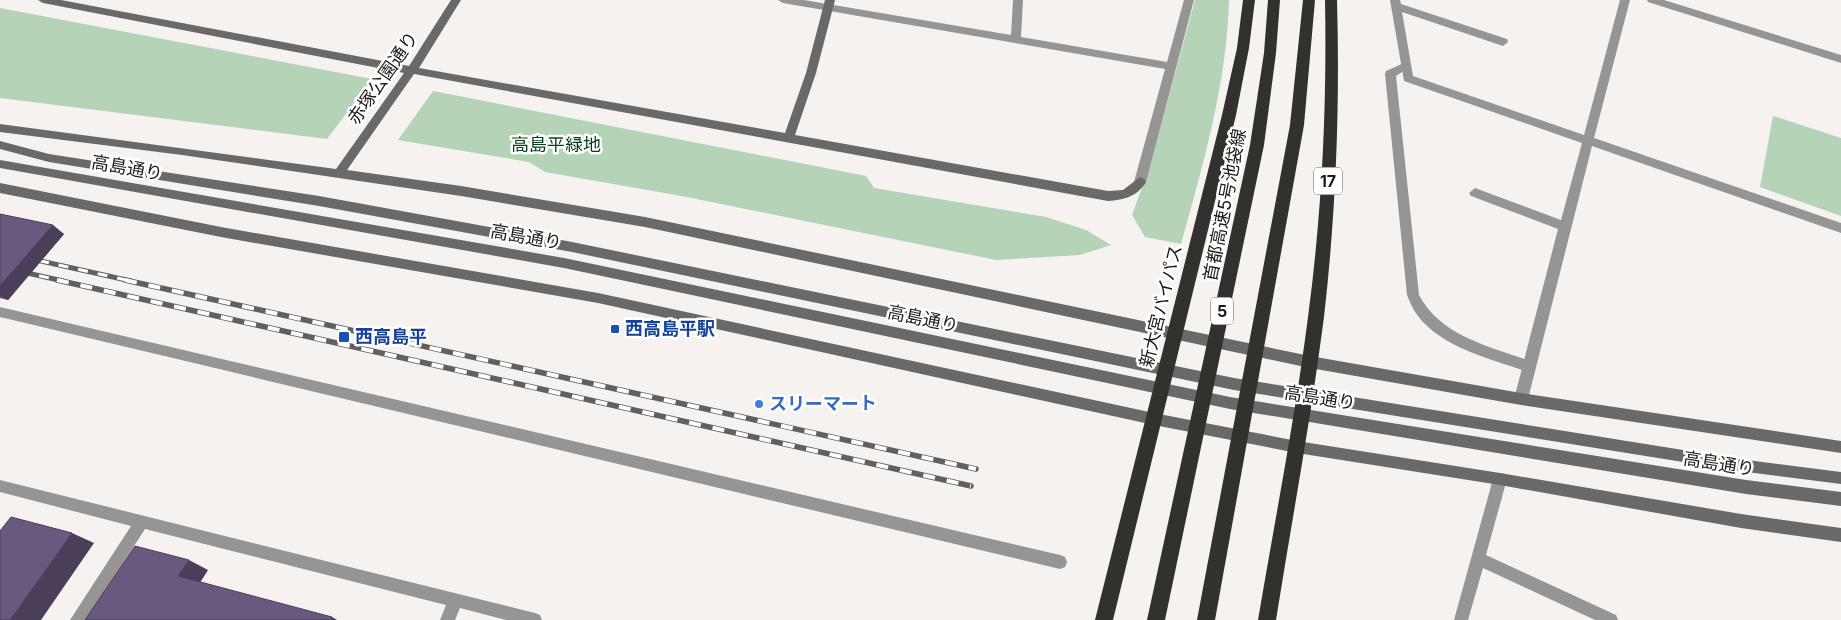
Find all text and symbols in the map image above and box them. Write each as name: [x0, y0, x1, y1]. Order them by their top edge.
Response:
street label: 赤塚公園通り: [343, 27, 422, 128]
street label: 首都高速5号池袋線: [1199, 127, 1250, 283]
park label: 高島平緑地: [511, 134, 601, 155]
street label: 高島通り: [90, 151, 164, 184]
road number: 17: [1314, 168, 1342, 195]
street label: 高島通り: [489, 220, 563, 253]
street label: 新大宮バイパス: [1135, 242, 1186, 369]
road number: 5: [1211, 298, 1233, 324]
street label: 高島通り: [886, 301, 961, 336]
place label: 西高島平駅: [625, 318, 715, 339]
marker: 西高島平駅: [609, 323, 621, 335]
place label: 西高島平: [355, 326, 427, 347]
marker: 西高島平: [337, 330, 351, 344]
street label: 高島通り: [1283, 382, 1357, 414]
place label: スリーマート: [769, 393, 877, 414]
marker: スリーマート: [753, 398, 765, 410]
street label: 高島通り: [1682, 448, 1756, 480]

